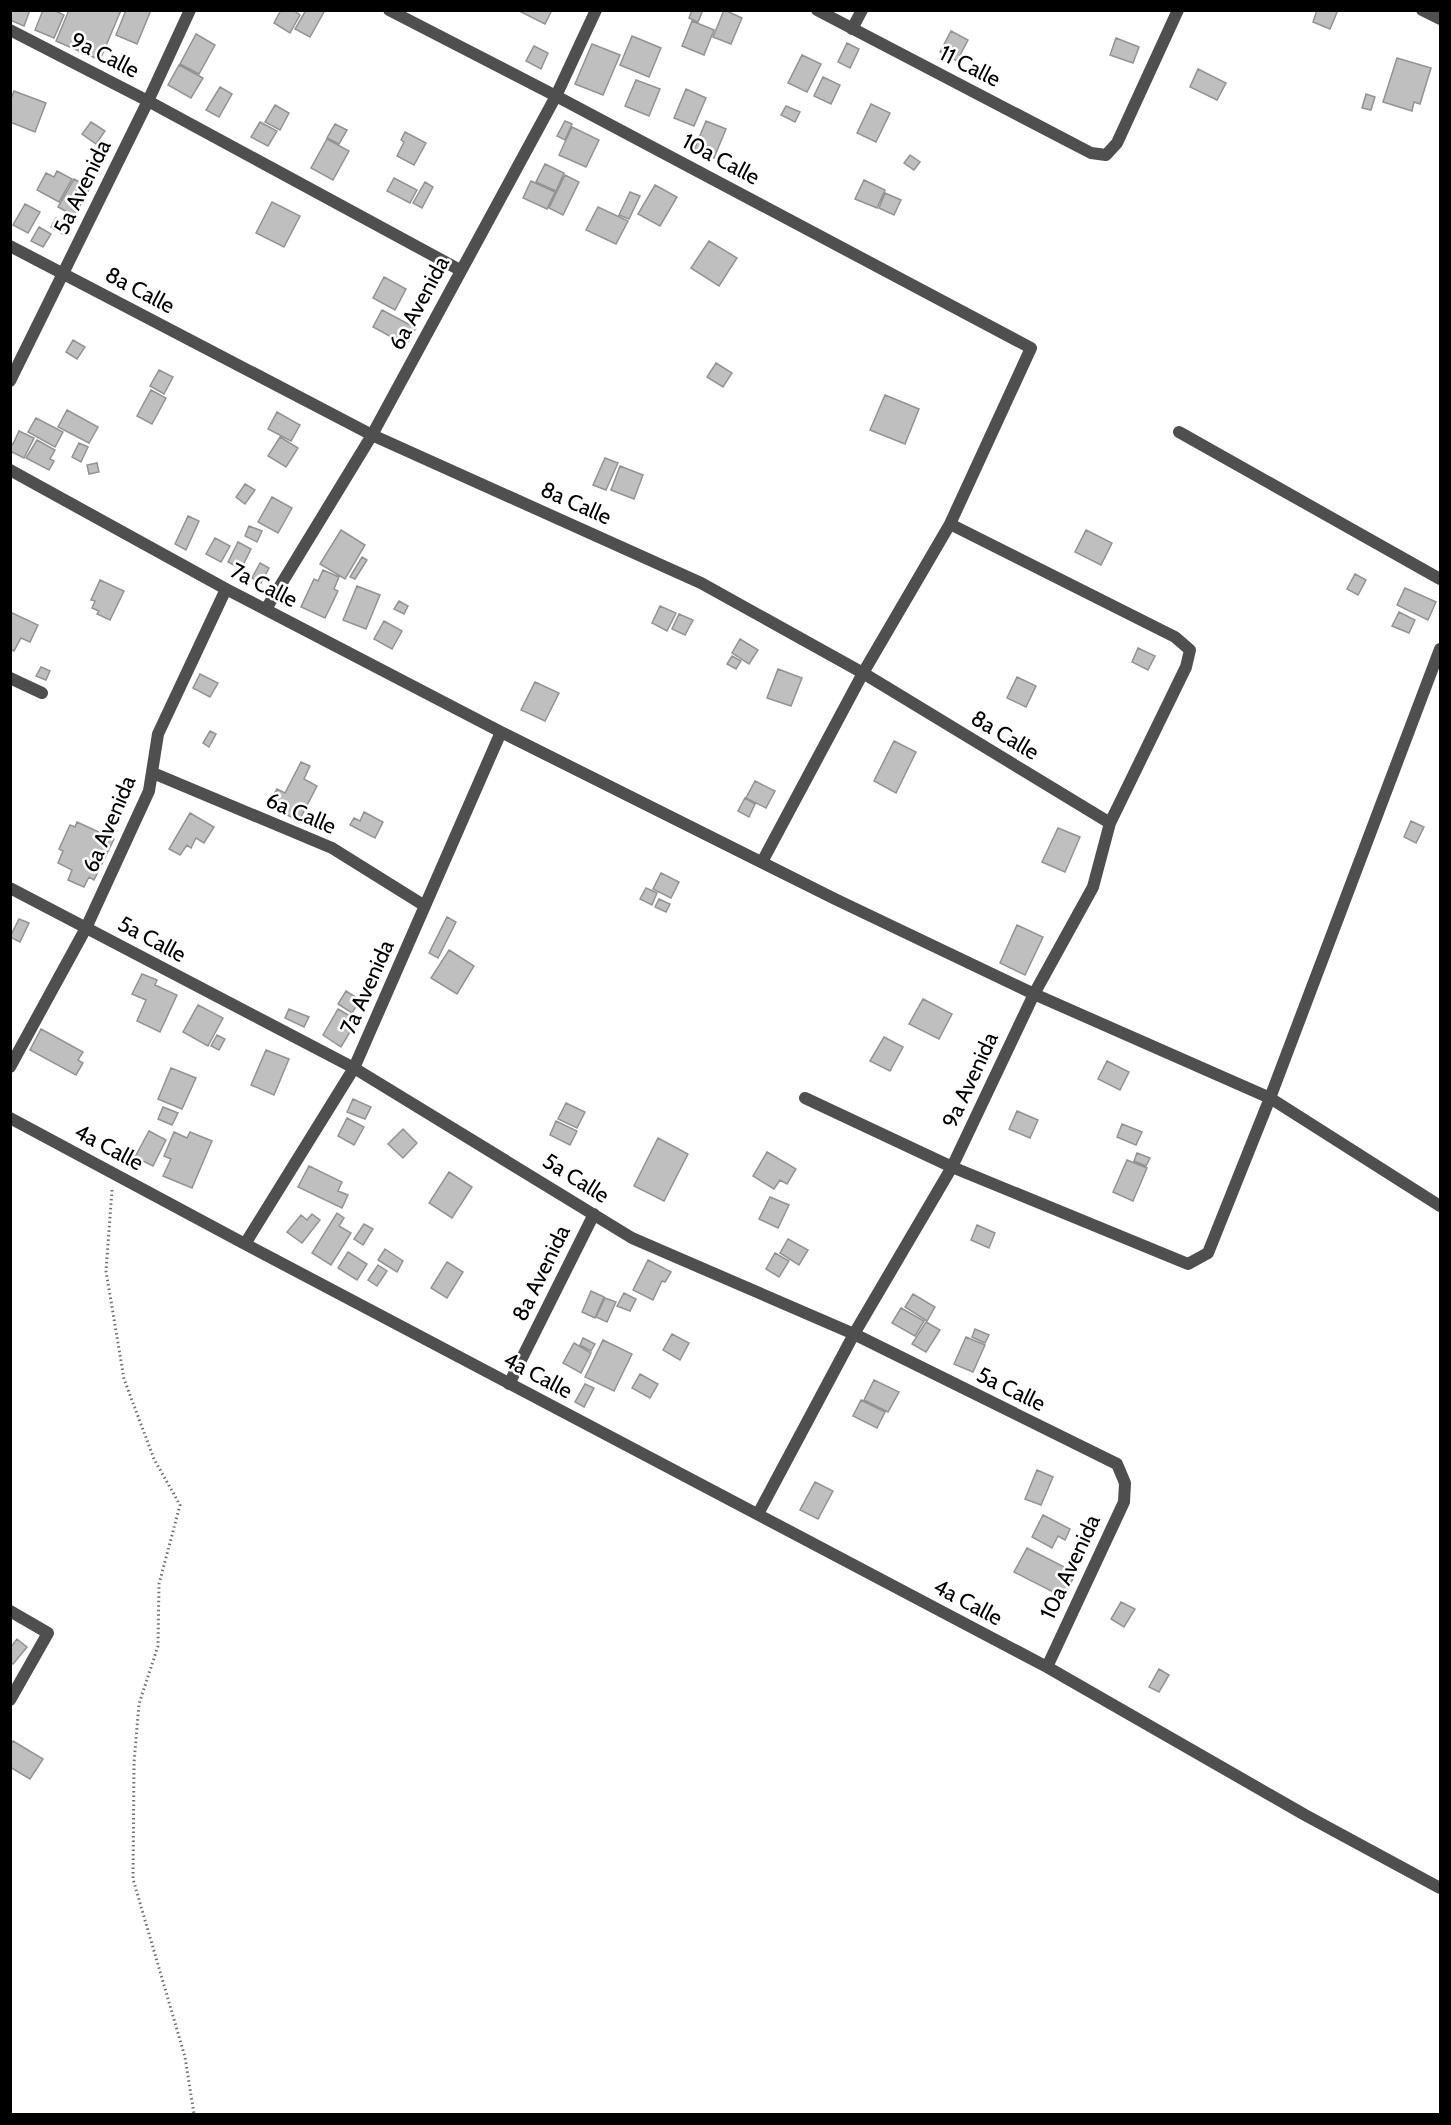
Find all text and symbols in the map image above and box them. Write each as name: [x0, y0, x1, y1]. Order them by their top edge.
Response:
street label: 9a Calle: [66, 26, 144, 84]
street label: 11 Calle: [935, 39, 1005, 93]
street label: 10a Calle: [678, 127, 764, 191]
street label: 5a Avenida: [48, 135, 117, 239]
street label: 6a Avenida: [383, 251, 455, 355]
street label: 8a Calle: [101, 261, 179, 319]
street label: 8a Calle: [536, 476, 616, 530]
street label: 7a Calle: [226, 557, 302, 613]
street label: 8a Calle: [966, 704, 1044, 766]
street label: 6a Avenida: [77, 771, 142, 876]
street label: 6a Calle: [262, 786, 340, 840]
street label: 5a Calle: [113, 910, 191, 968]
street label: 7a Avenida: [334, 935, 400, 1038]
street label: 9a Avenida: [936, 1027, 1004, 1132]
street label: 4a Calle: [70, 1118, 148, 1176]
street label: 5a Calle: [538, 1147, 614, 1209]
street label: 8a Avenida: [506, 1220, 576, 1325]
street label: 4a Calle: [499, 1346, 577, 1404]
street label: 5a Calle: [972, 1361, 1050, 1417]
street label: 10a Avenida: [1034, 1510, 1106, 1624]
street label: 4a Calle: [929, 1573, 1007, 1631]

